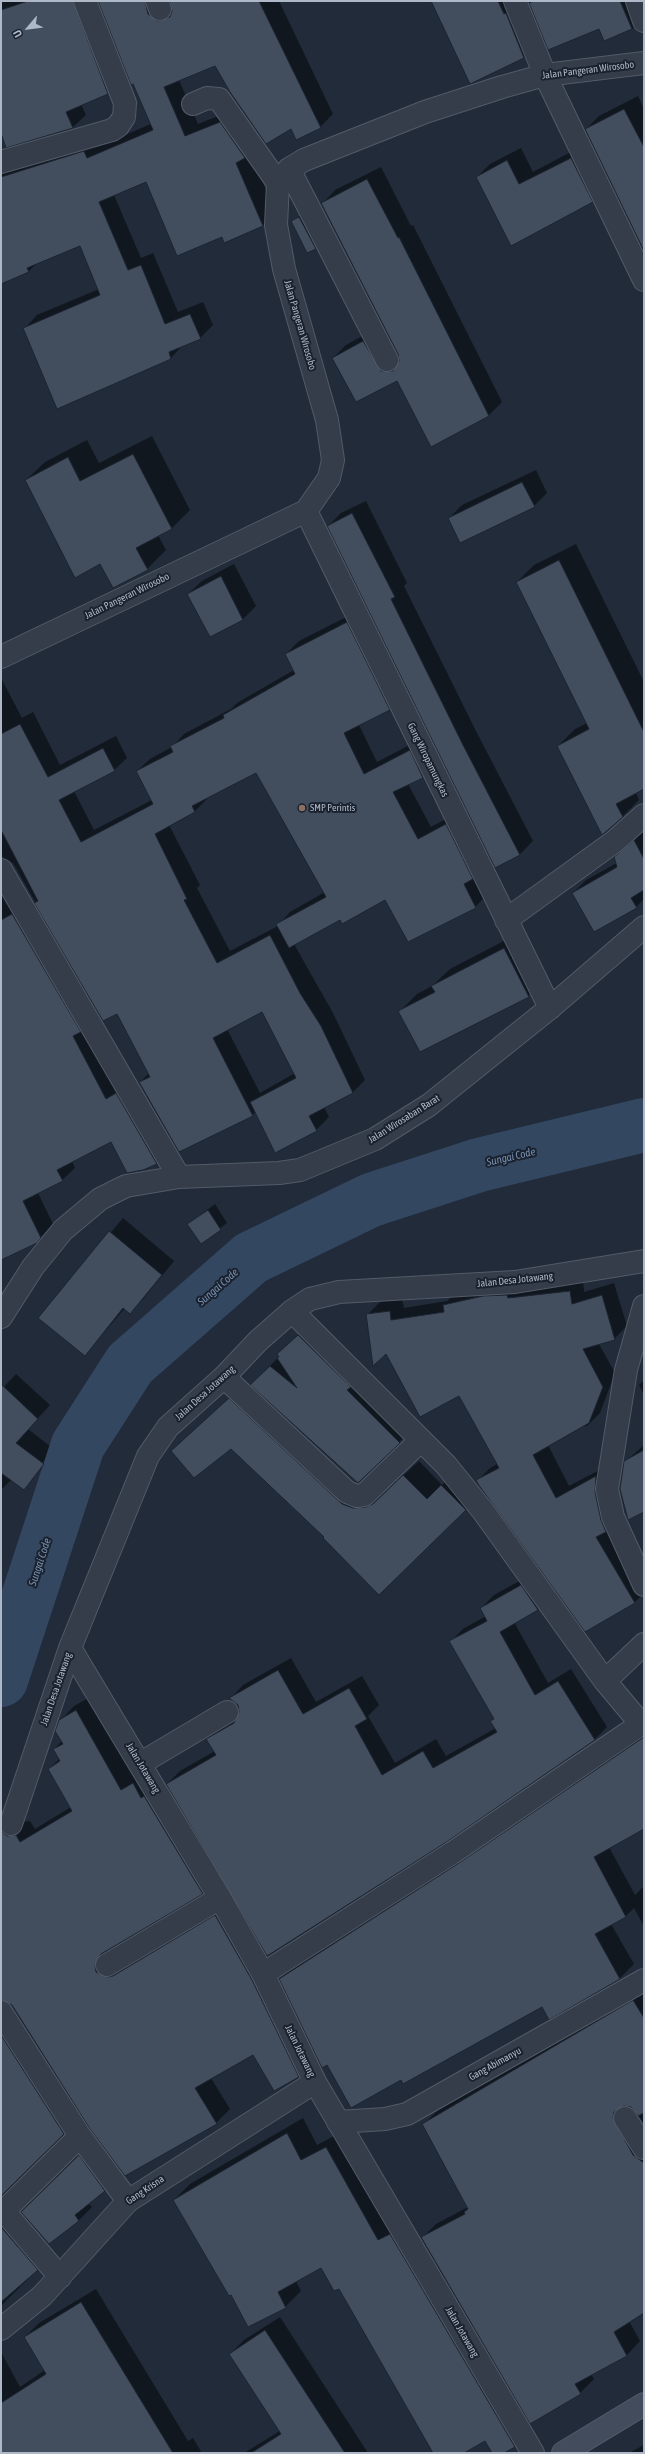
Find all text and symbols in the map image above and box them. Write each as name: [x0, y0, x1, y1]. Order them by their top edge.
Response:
north arrow: [8, 8, 48, 48]
text: U: [11, 28, 24, 39]
street label: Jalan Pangeran Wirosobo: [541, 58, 635, 82]
street label: Jalan Pangeran Wirosobo: [281, 279, 319, 371]
street label: Jalan Pangeran Wirosobo: [83, 570, 171, 622]
street label: Gang Wiropamungkas: [405, 721, 451, 799]
place label: SMP Perintis: [310, 802, 355, 814]
marker: SMP Perintis: [297, 803, 307, 813]
street label: Jalan Wirosaban Barat: [366, 1092, 442, 1146]
water label: Sungai Code: [485, 1145, 537, 1169]
water label: Sungai Code: [195, 1266, 241, 1308]
street label: Jalan Desa Jotawang: [477, 1270, 553, 1290]
street label: Jalan Desa Jotawang: [173, 1363, 237, 1423]
water label: Sungai Code: [26, 1536, 54, 1588]
street label: Jalan Desa Jotawang: [38, 1651, 74, 1727]
street label: Jalan Jotawang: [123, 1741, 163, 1795]
street label: Jalan Jotawang: [282, 2023, 318, 2079]
street label: Gang Abimanyu: [467, 2045, 523, 2083]
street label: Gang Krisna: [124, 2173, 166, 2207]
street label: Jalan Jotawang: [443, 2305, 481, 2359]

